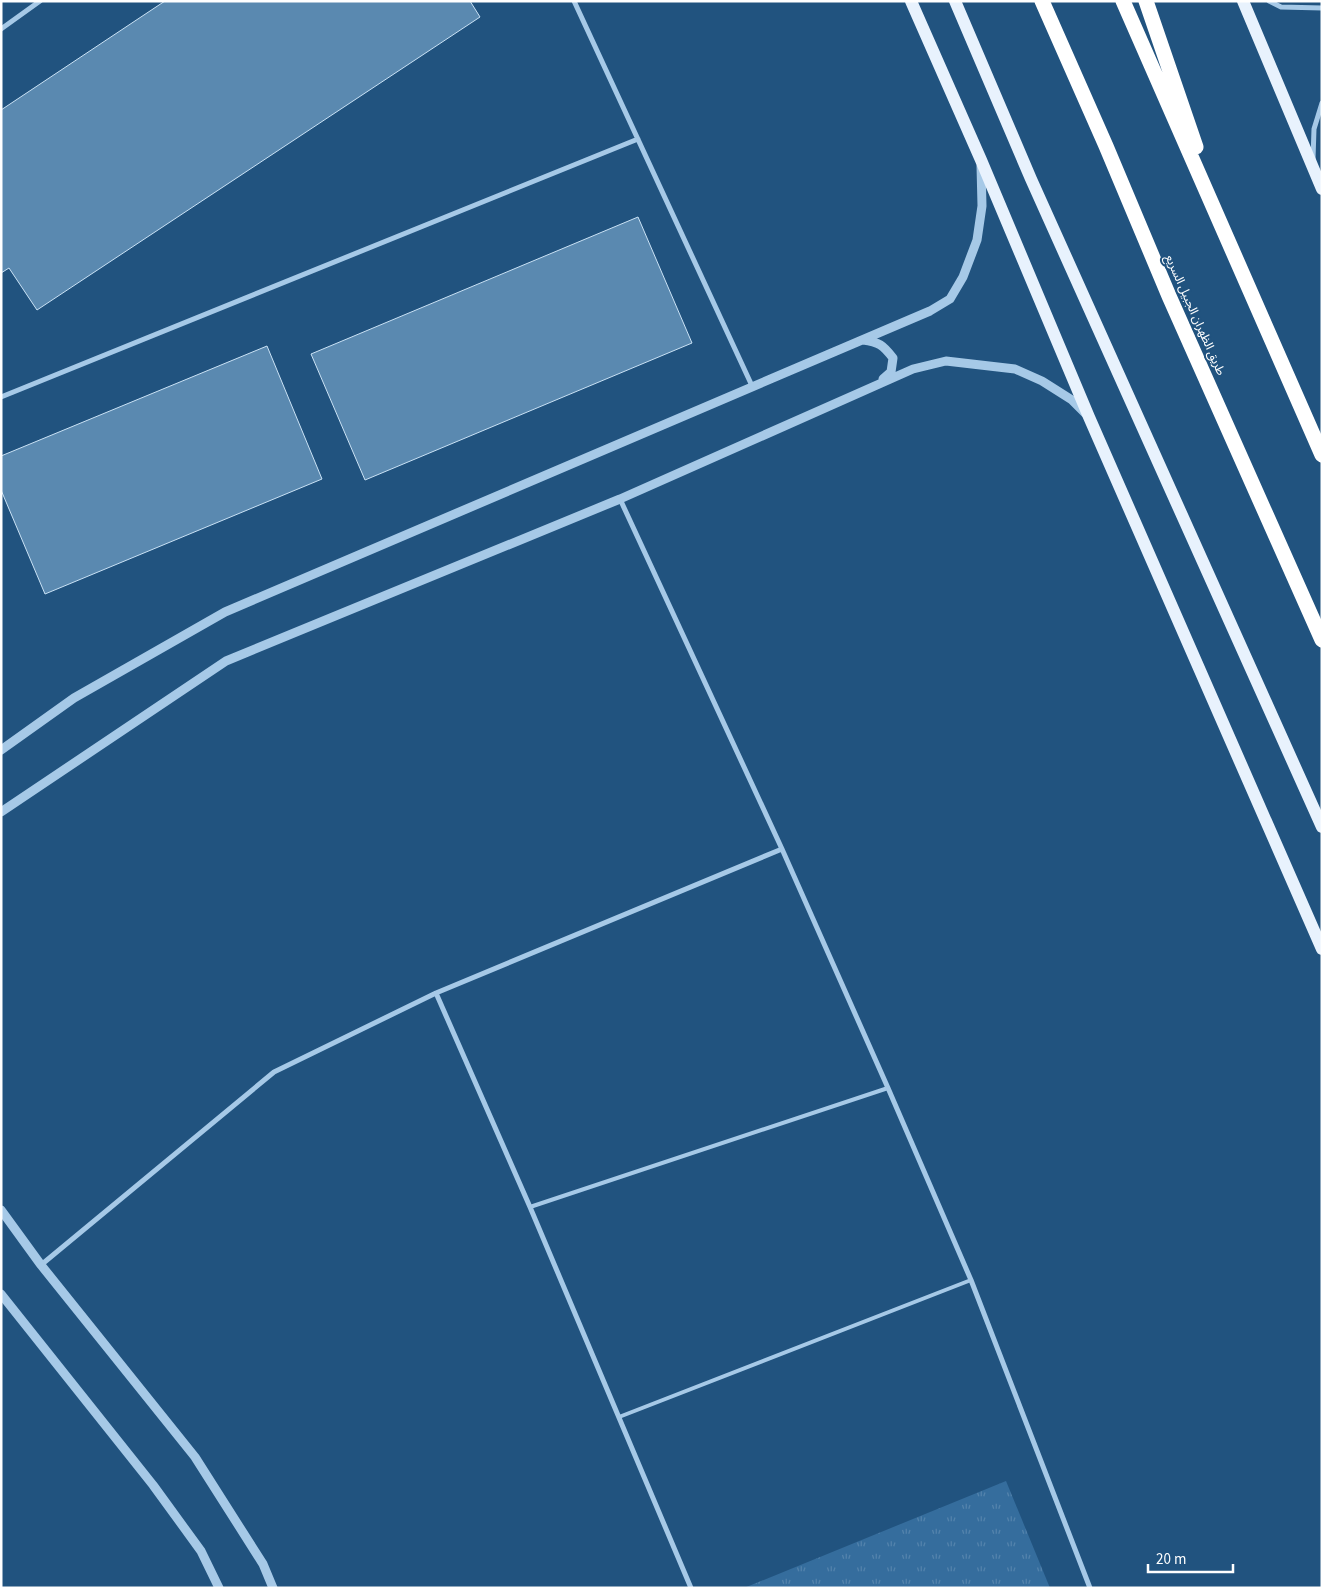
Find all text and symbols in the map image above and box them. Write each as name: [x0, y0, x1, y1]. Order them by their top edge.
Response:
street label: طريق الظهران الجبيل السريع: [1161, 252, 1229, 378]
scale bar: [1148, 1542, 1233, 1574]
text: 20 m: [1156, 1549, 1186, 1570]

